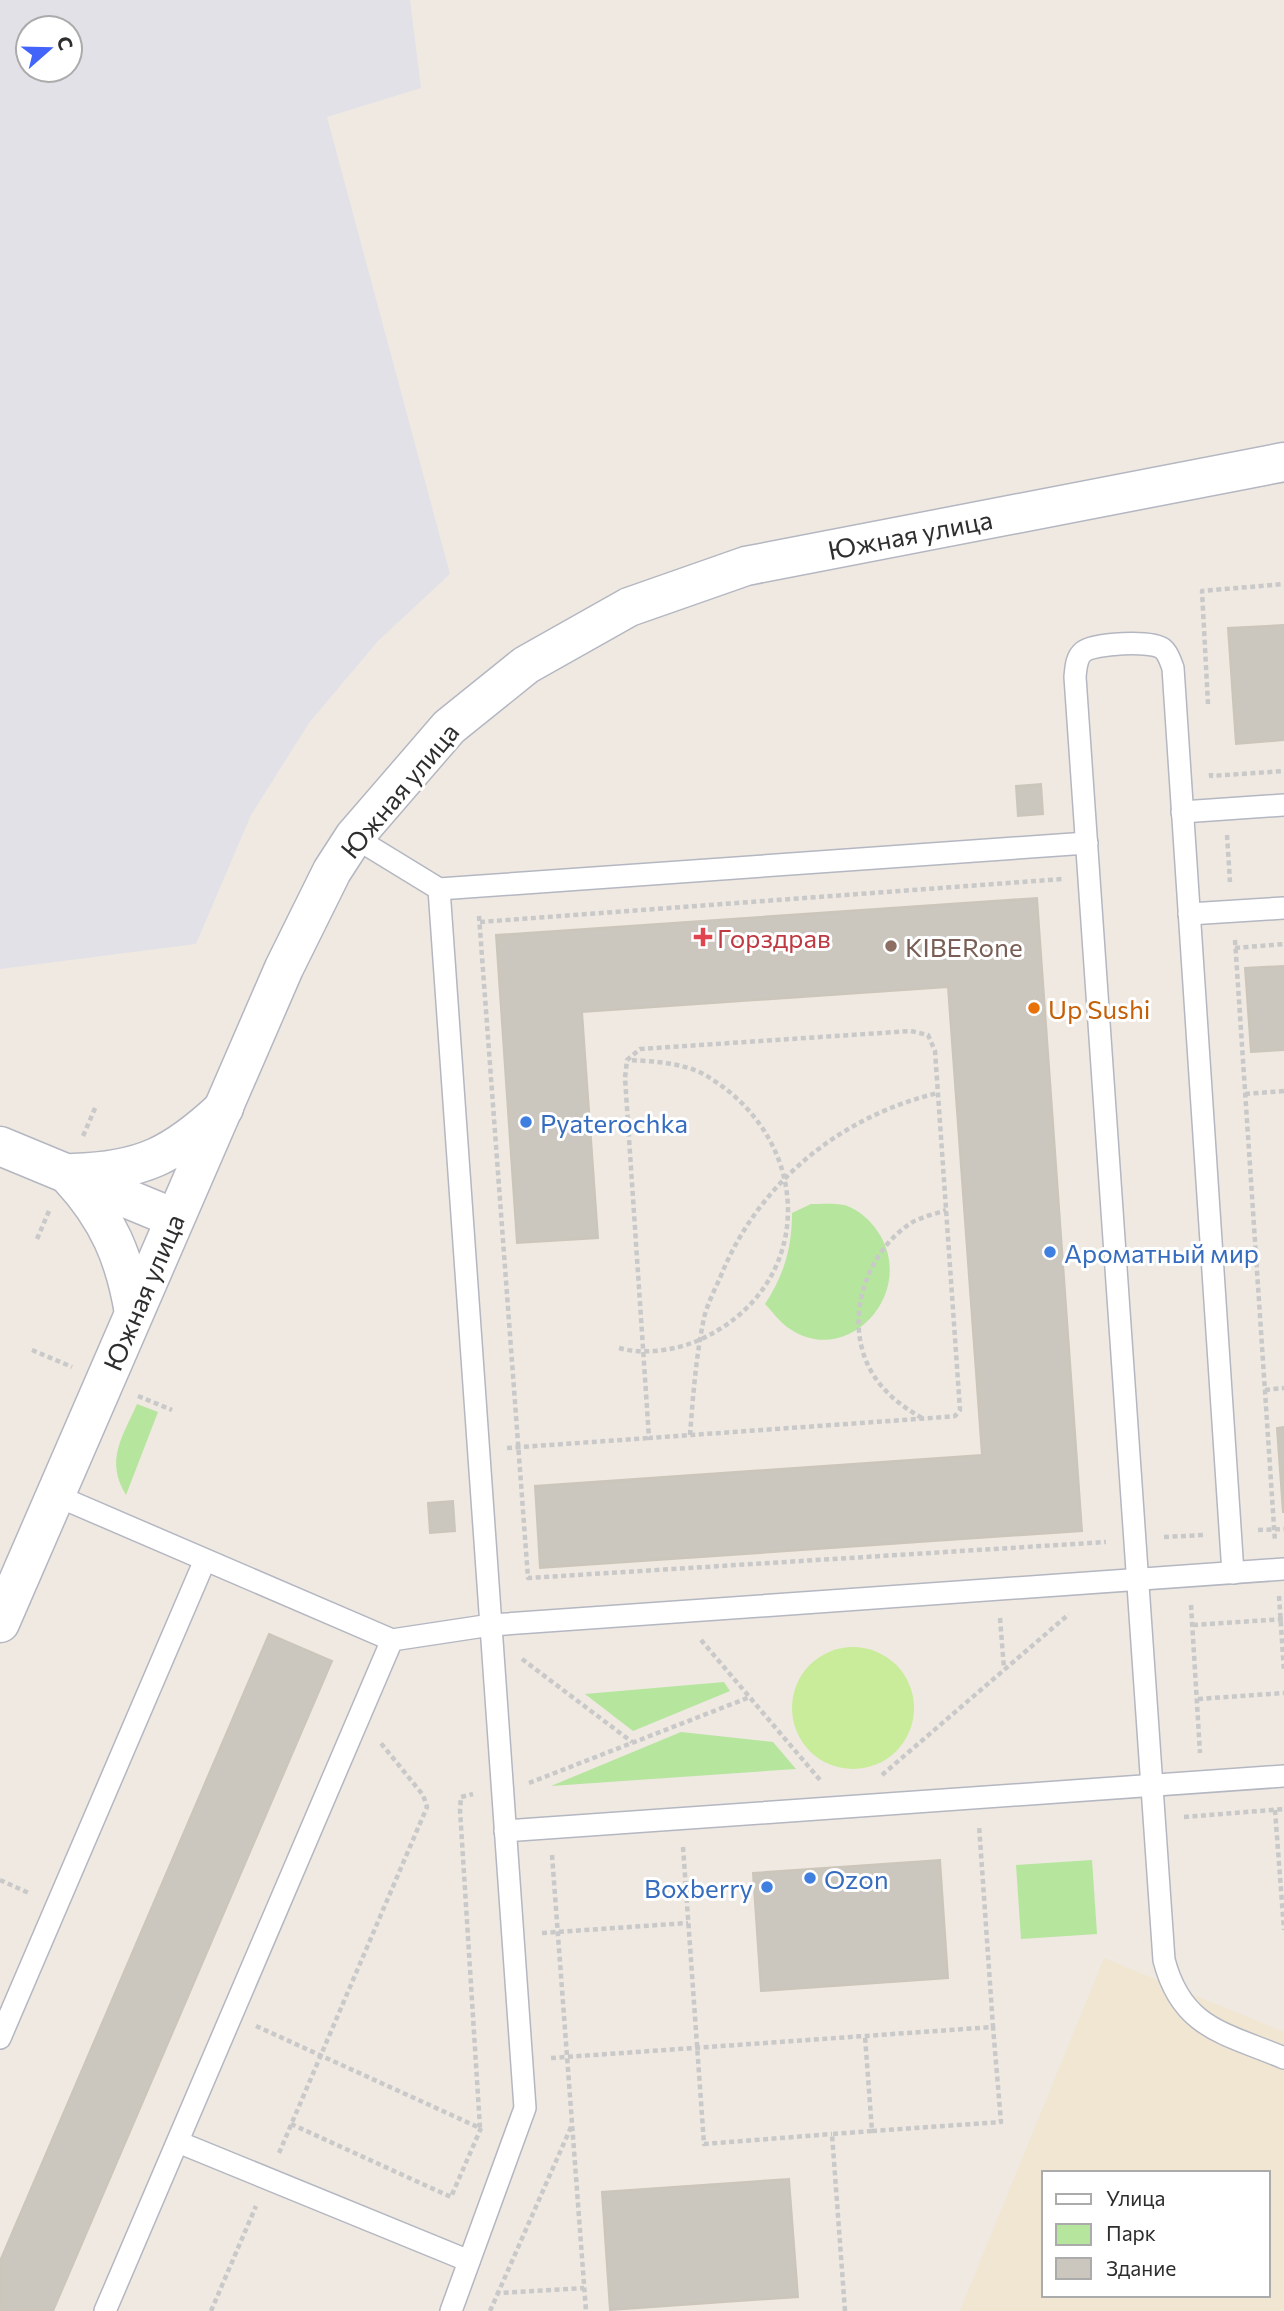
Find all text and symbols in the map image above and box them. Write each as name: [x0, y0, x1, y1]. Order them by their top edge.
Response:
north arrow: [14, 14, 84, 84]
text: С: [52, 33, 78, 53]
street label: Южная улица: [825, 503, 995, 565]
street label: Южная улица: [334, 716, 464, 864]
place label: Горздрав: [717, 922, 831, 953]
marker: Горздрав: [695, 929, 711, 945]
place label: KIBERone: [905, 931, 1023, 962]
marker: KIBERone: [883, 938, 899, 954]
place label: Up Sushi: [1048, 993, 1151, 1024]
marker: Up Sushi: [1026, 1000, 1042, 1016]
place label: Pyaterochka: [540, 1107, 688, 1138]
marker: Pyaterochka: [518, 1114, 534, 1130]
street label: Южная улица: [96, 1209, 190, 1375]
place label: Ароматный мир: [1064, 1237, 1259, 1268]
marker: Ароматный мир: [1042, 1244, 1058, 1260]
place label: Ozon: [824, 1863, 889, 1894]
marker: Ozon: [802, 1870, 818, 1886]
place label: Boxberry: [644, 1872, 753, 1903]
marker: Boxberry: [759, 1879, 775, 1895]
legend: [1042, 2171, 1270, 2297]
text: Улица: [1106, 2185, 1165, 2210]
text: Парк: [1106, 2220, 1156, 2245]
text: Здание: [1106, 2255, 1176, 2280]

